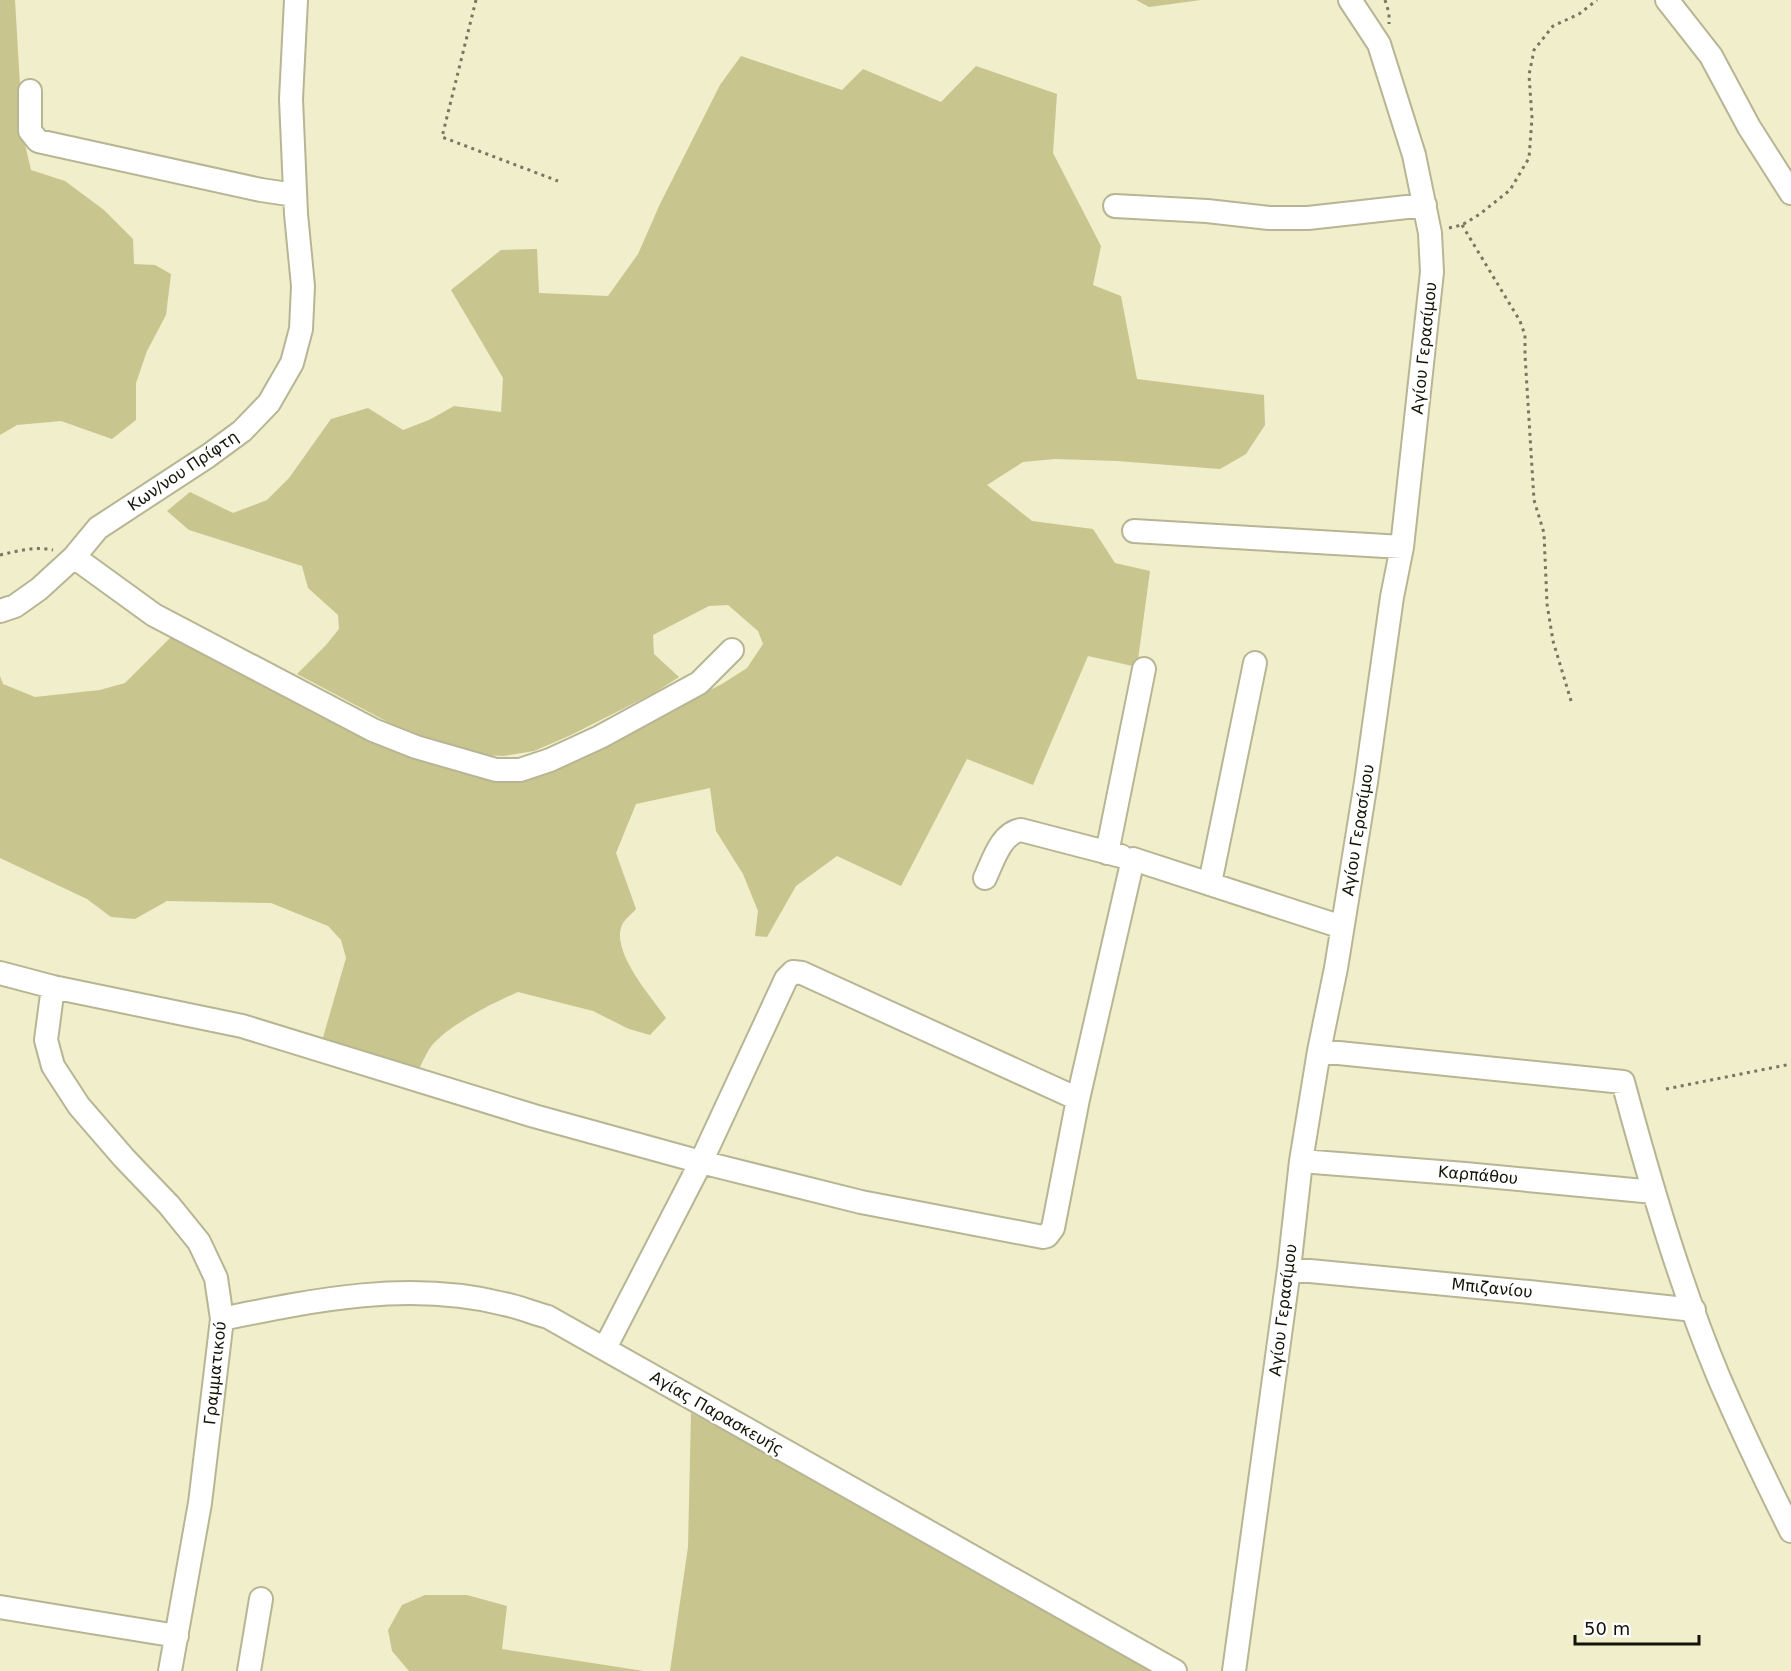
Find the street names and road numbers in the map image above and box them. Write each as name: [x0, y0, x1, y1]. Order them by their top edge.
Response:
street label: Αγίου Γερασίμου: [1408, 281, 1440, 415]
street label: Κων/νου Πρίφτη: [124, 427, 242, 515]
street label: Αγίου Γερασίμου: [1338, 763, 1378, 897]
street label: Καρπάθου: [1437, 1162, 1519, 1188]
street label: Αγίου Γερασίμου: [1265, 1243, 1301, 1377]
street label: Μπιζανίου: [1450, 1274, 1534, 1302]
street label: Γραμματικού: [200, 1320, 230, 1426]
street label: Αγίας Παρασκευής: [647, 1367, 787, 1459]

